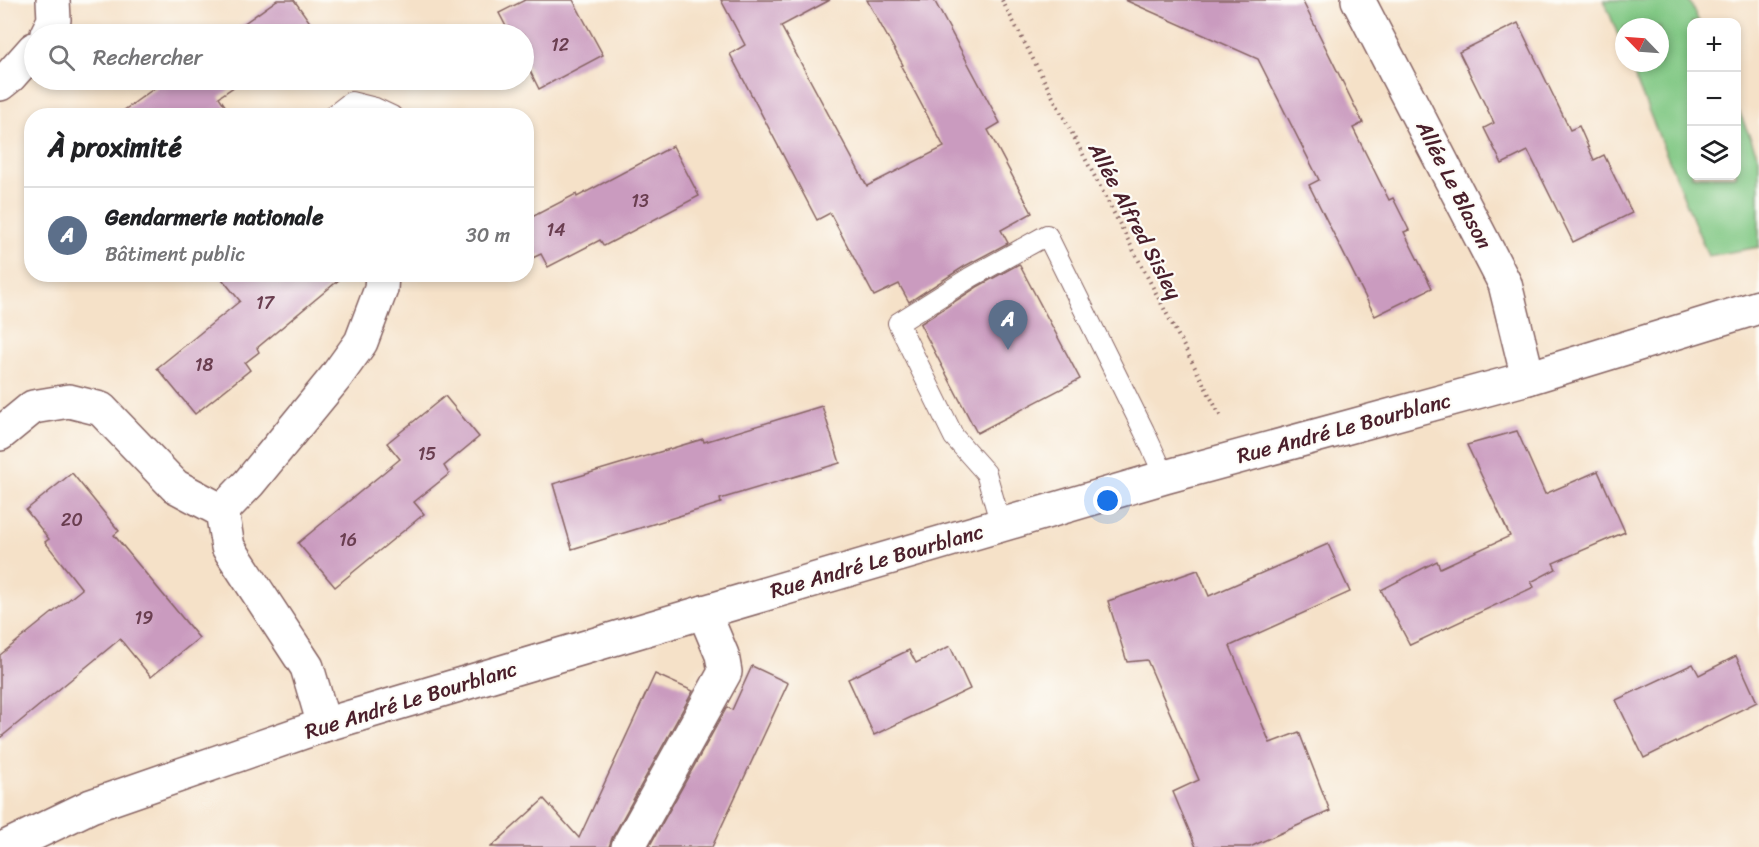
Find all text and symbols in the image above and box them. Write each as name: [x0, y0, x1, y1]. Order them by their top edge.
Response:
north arrow: [1615, 18, 1669, 72]
map controls: [1687, 18, 1741, 180]
button: +: [1687, 18, 1741, 72]
search box: [24, 24, 534, 90]
house number: 12: [551, 29, 569, 61]
text: Rechercher: [93, 38, 203, 77]
icon: search: [45, 41, 78, 74]
button: −: [1687, 72, 1741, 126]
street label: Allée Le Blason: [1405, 113, 1503, 256]
text: À proximité: [48, 124, 182, 170]
button: layers: [1687, 126, 1741, 180]
street label: Allée Alfred Sisley: [1077, 134, 1193, 307]
house number: 13: [631, 185, 649, 217]
text: Gendarmerie nationale: [105, 198, 323, 237]
house number: 14: [547, 214, 565, 246]
text: A: [61, 218, 74, 253]
text: 30 m: [466, 218, 510, 253]
text: Bâtiment public: [105, 237, 246, 272]
house number: 17: [256, 287, 276, 319]
pin: A: [988, 300, 1028, 350]
house number: 18: [195, 349, 213, 381]
street label: Rue André Le Bourblanc: [1232, 381, 1456, 475]
house number: 15: [418, 438, 436, 470]
your location: [1093, 486, 1122, 515]
house number: 20: [61, 504, 83, 536]
street label: Rue André Le Bourblanc: [766, 512, 988, 610]
house number: 16: [339, 524, 357, 556]
house number: 19: [135, 602, 153, 634]
street label: Rue André Le Bourblanc: [300, 650, 522, 750]

